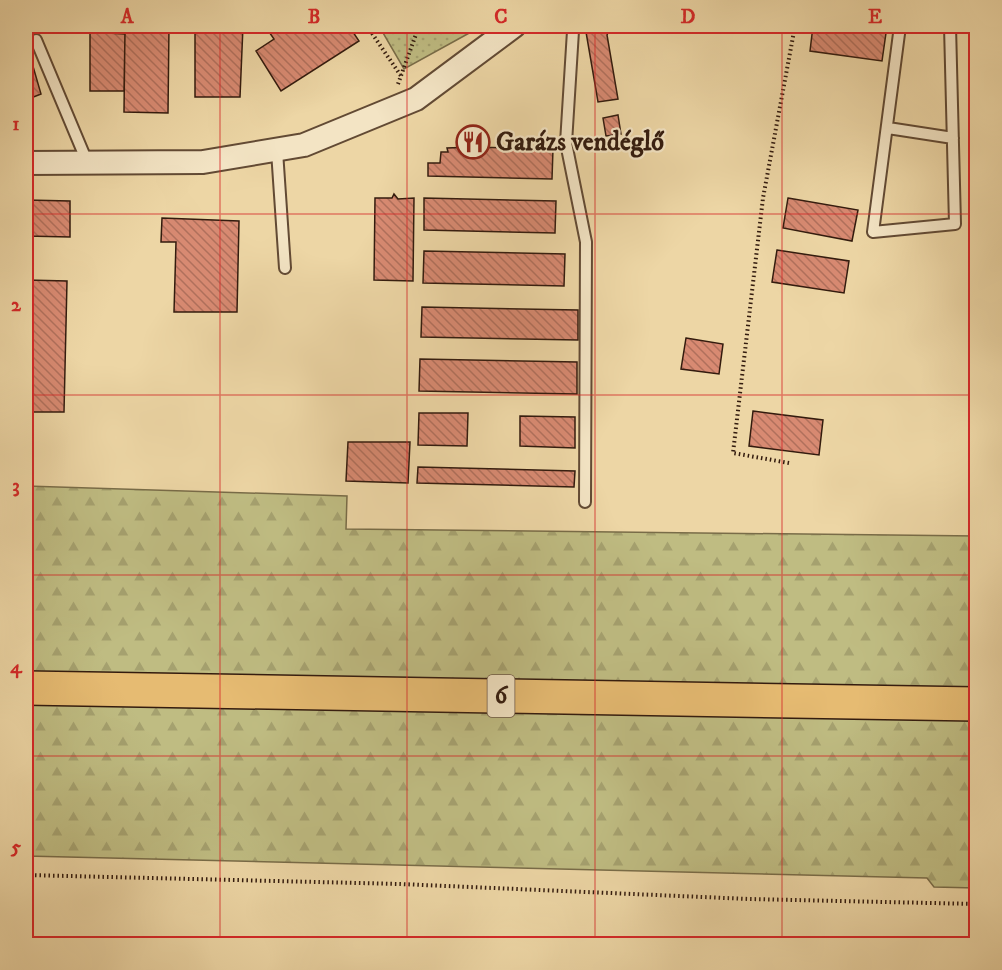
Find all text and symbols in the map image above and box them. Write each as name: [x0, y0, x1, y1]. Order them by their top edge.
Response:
text: A: [120, 5, 135, 30]
text: B: [308, 5, 320, 30]
text: C: [494, 5, 508, 30]
text: D: [681, 5, 696, 30]
text: E: [868, 5, 882, 30]
text: 1: [12, 112, 20, 137]
restaurant icon: Garázs vendéglő: [455, 124, 491, 160]
place label: Garázs vendéglő: [496, 126, 665, 159]
text: 2: [11, 293, 22, 318]
text: 3: [12, 474, 20, 499]
text: 4: [10, 655, 23, 680]
road number: 6: [488, 675, 514, 717]
text: 5: [10, 835, 21, 860]

